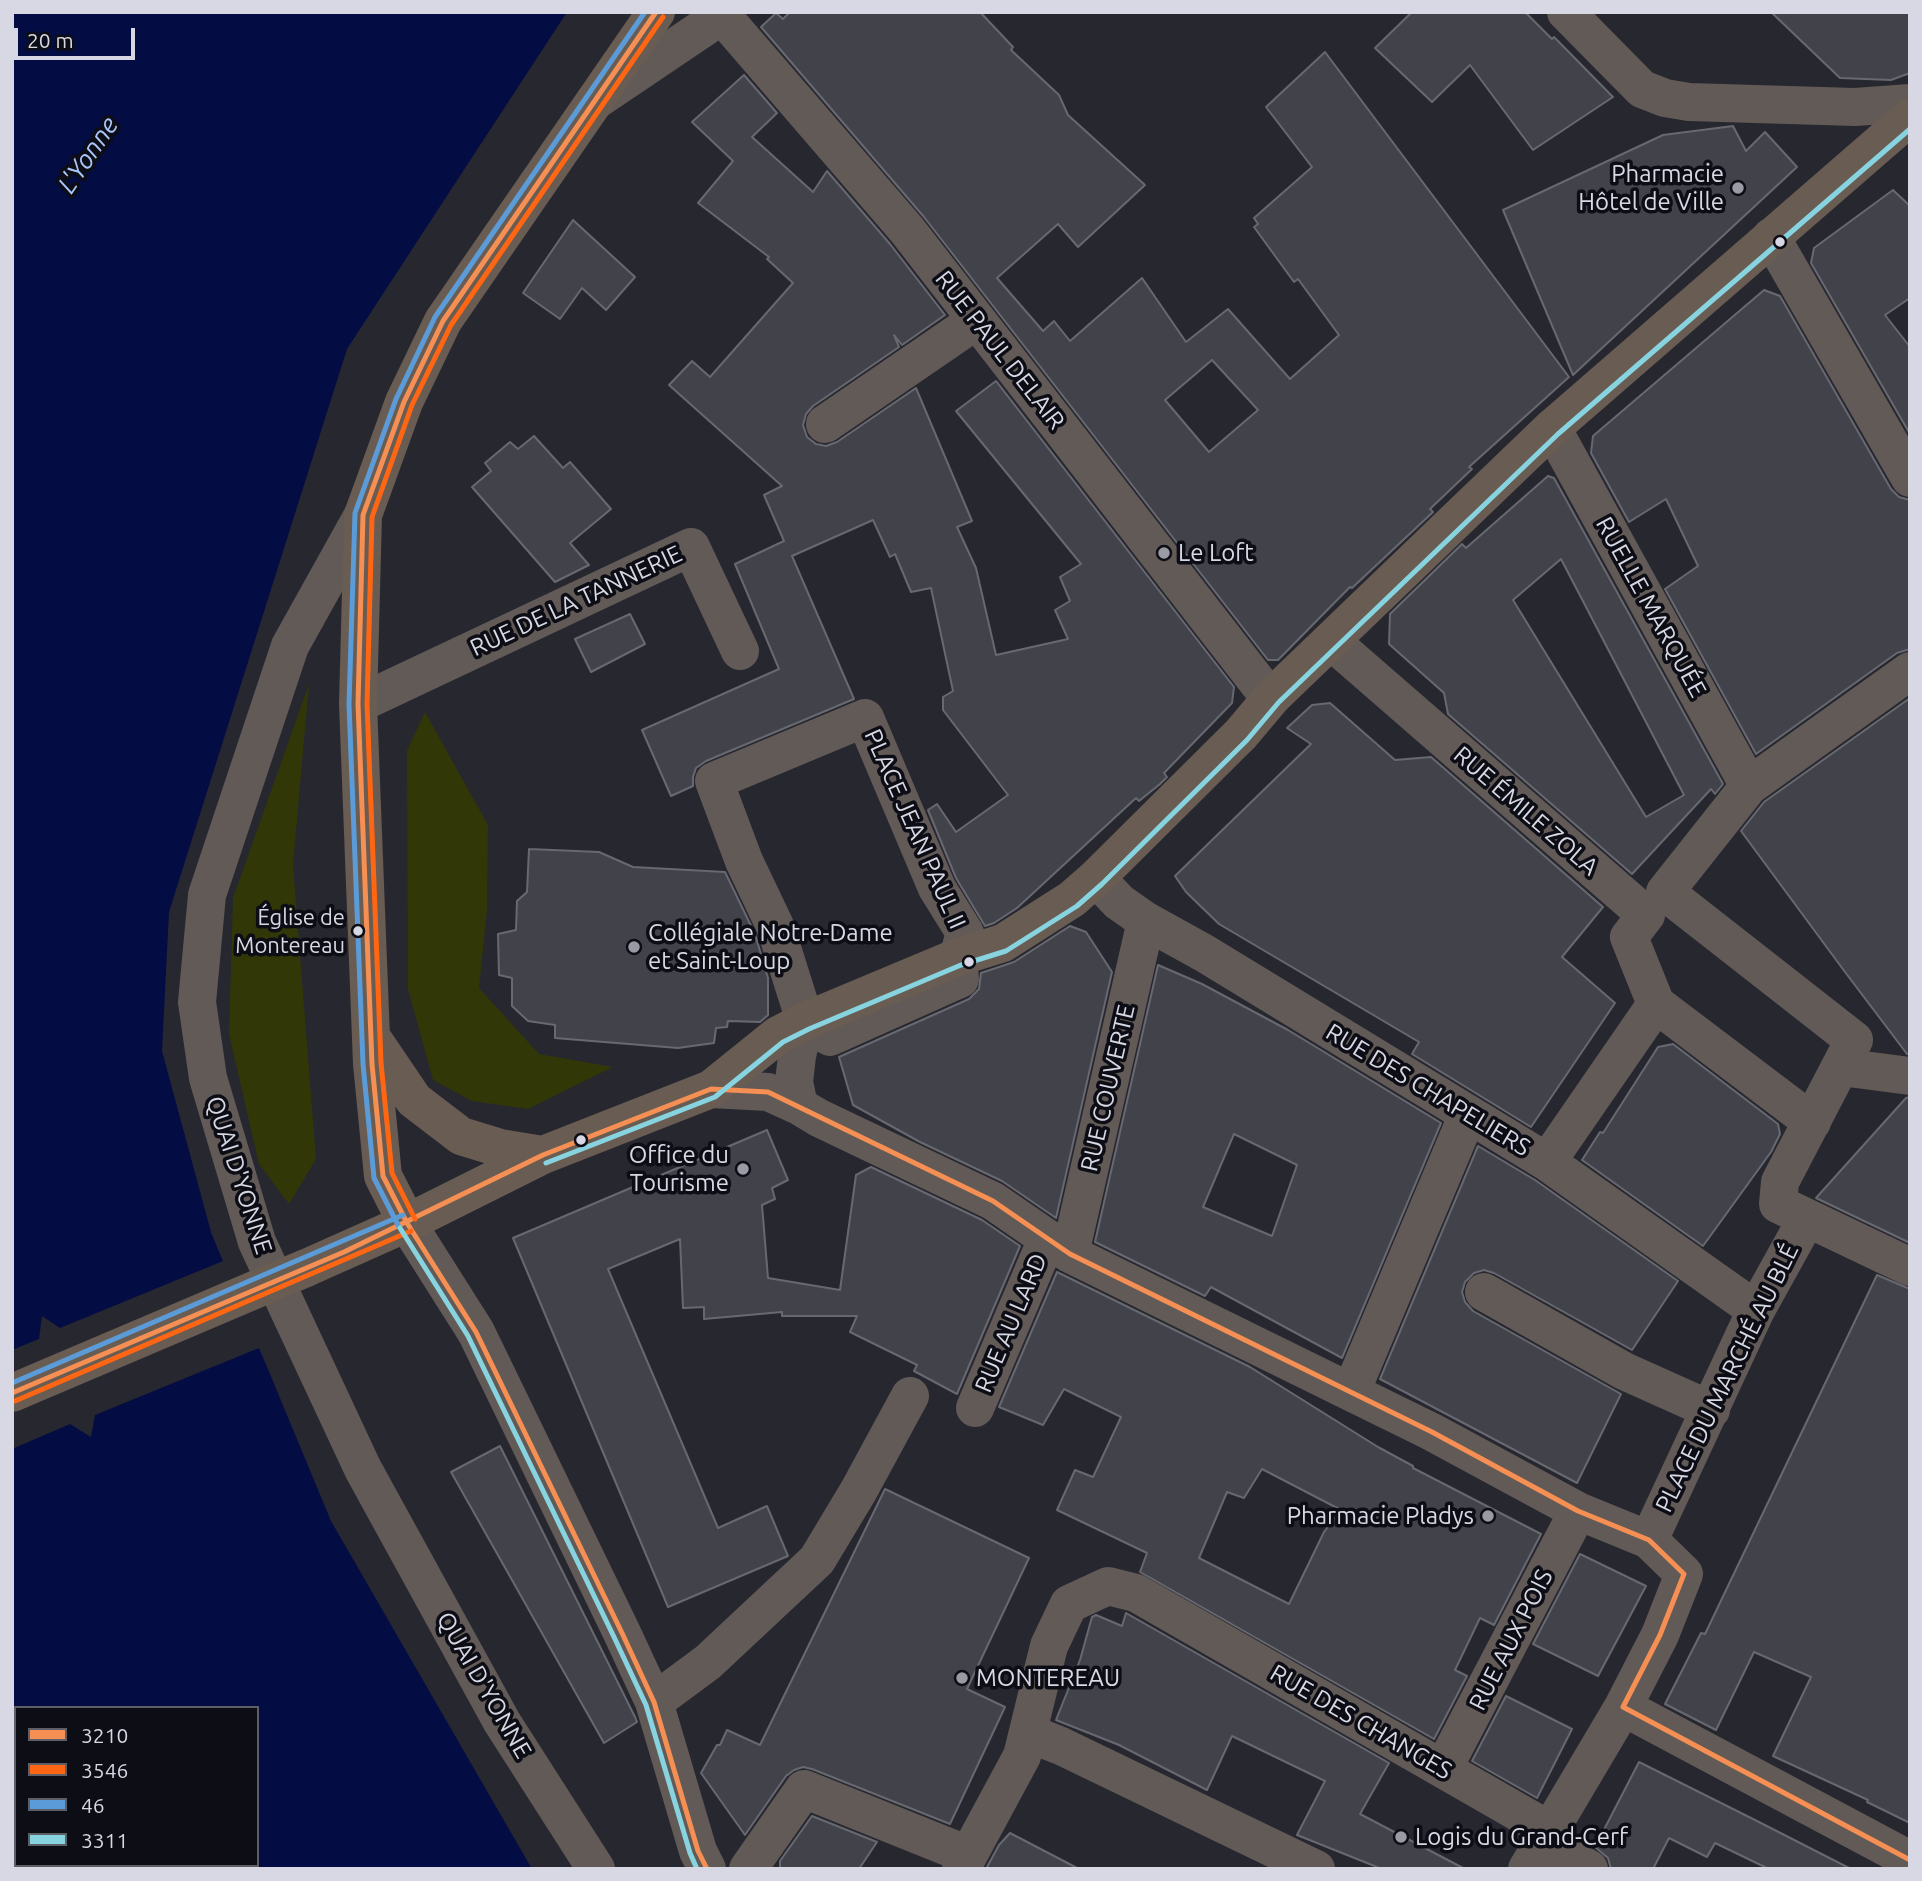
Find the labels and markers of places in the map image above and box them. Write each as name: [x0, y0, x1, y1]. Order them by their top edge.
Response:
place label: Pharmacie Hôtel de Ville: [1578, 160, 1724, 216]
marker: Pharmacie Hôtel de Ville: [1730, 180, 1746, 196]
unlabelled marker: [1773, 235, 1787, 249]
place label: Le Loft: [1178, 539, 1254, 567]
marker: Le Loft: [1156, 545, 1172, 561]
place label: Église de Montereau: [235, 905, 345, 956]
place label: Collégiale Notre-Dame et Saint-Loup: [648, 919, 893, 975]
marker: Église de Montereau: [351, 924, 365, 938]
marker: Collégiale Notre-Dame et Saint-Loup: [626, 939, 642, 955]
unlabelled marker: [962, 955, 976, 969]
unlabelled marker: [574, 1133, 588, 1147]
place label: Office du Tourisme: [629, 1141, 729, 1197]
marker: Office du Tourisme: [735, 1161, 751, 1177]
place label: Pharmacie Pladys: [1287, 1502, 1474, 1530]
marker: Pharmacie Pladys: [1480, 1508, 1496, 1524]
place label: MONTEREAU: [976, 1664, 1120, 1692]
marker: MONTEREAU: [954, 1670, 970, 1686]
place label: Logis du Grand-Cerf: [1415, 1823, 1628, 1851]
marker: Logis du Grand-Cerf: [1393, 1829, 1409, 1845]

